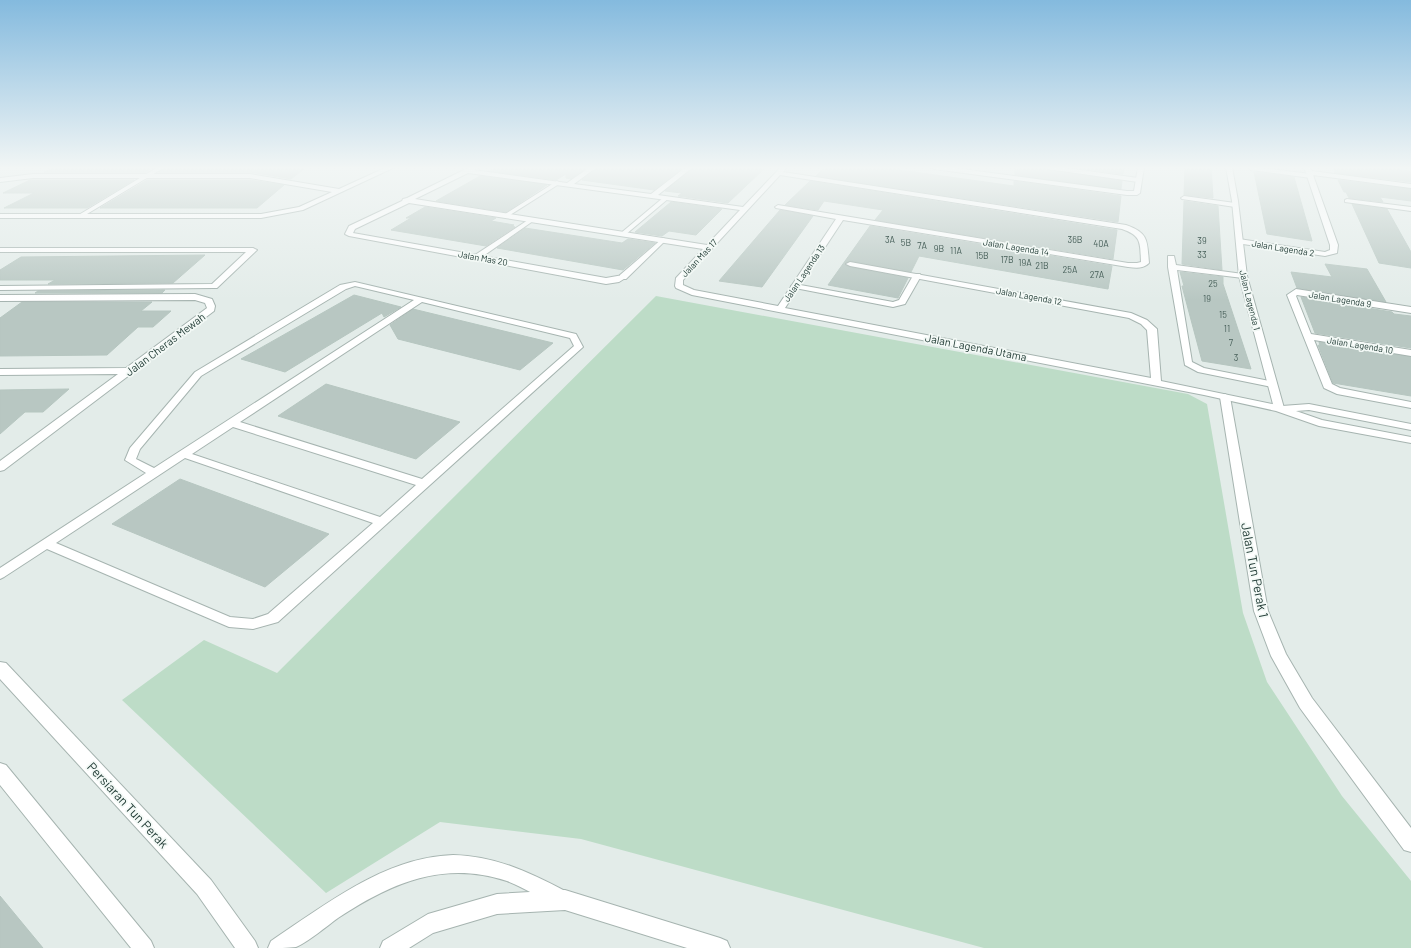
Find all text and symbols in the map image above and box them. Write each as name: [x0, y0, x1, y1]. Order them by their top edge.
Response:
house number: 3A: [885, 234, 896, 245]
house number: 36B: [1068, 234, 1082, 245]
house number: 39: [1197, 235, 1207, 246]
street label: Jalan Mas 17: [679, 236, 720, 279]
street label: Jalan Lagenda 14: [982, 236, 1050, 258]
house number: 5B: [901, 237, 911, 248]
house number: 40A: [1093, 238, 1109, 249]
street label: Jalan Lagenda 2: [1251, 238, 1315, 258]
house number: 7A: [917, 240, 927, 251]
street label: Jalan Lagenda 13: [781, 242, 827, 304]
house number: 9B: [934, 243, 944, 254]
house number: 11A: [950, 245, 962, 256]
street label: Jalan Mas 20: [457, 248, 509, 268]
house number: 33: [1197, 249, 1207, 260]
house number: 15B: [975, 250, 989, 261]
house number: 17B: [1000, 254, 1014, 265]
house number: 19A: [1018, 257, 1032, 268]
house number: 21B: [1035, 260, 1049, 271]
house number: 25A: [1063, 264, 1078, 275]
house number: 27A: [1090, 269, 1105, 280]
street label: Jalan Lagenda 1: [1237, 269, 1263, 331]
house number: 25: [1208, 278, 1218, 289]
street label: Jalan Lagenda 12: [995, 285, 1063, 307]
street label: Jalan Lagenda 9: [1308, 289, 1372, 309]
house number: 19: [1203, 293, 1211, 304]
house number: 15: [1219, 309, 1227, 320]
street label: Jalan Cheras Mewah: [122, 310, 208, 378]
house number: 11: [1224, 323, 1230, 334]
street label: Jalan Lagenda Utama: [924, 331, 1028, 363]
street label: Jalan Lagenda 10: [1326, 334, 1394, 356]
house number: 7: [1229, 337, 1234, 348]
house number: 3: [1234, 352, 1239, 363]
street label: Jalan Tun Perak 1: [1238, 521, 1272, 619]
street label: Persiaran Tun Perak: [84, 759, 172, 852]

